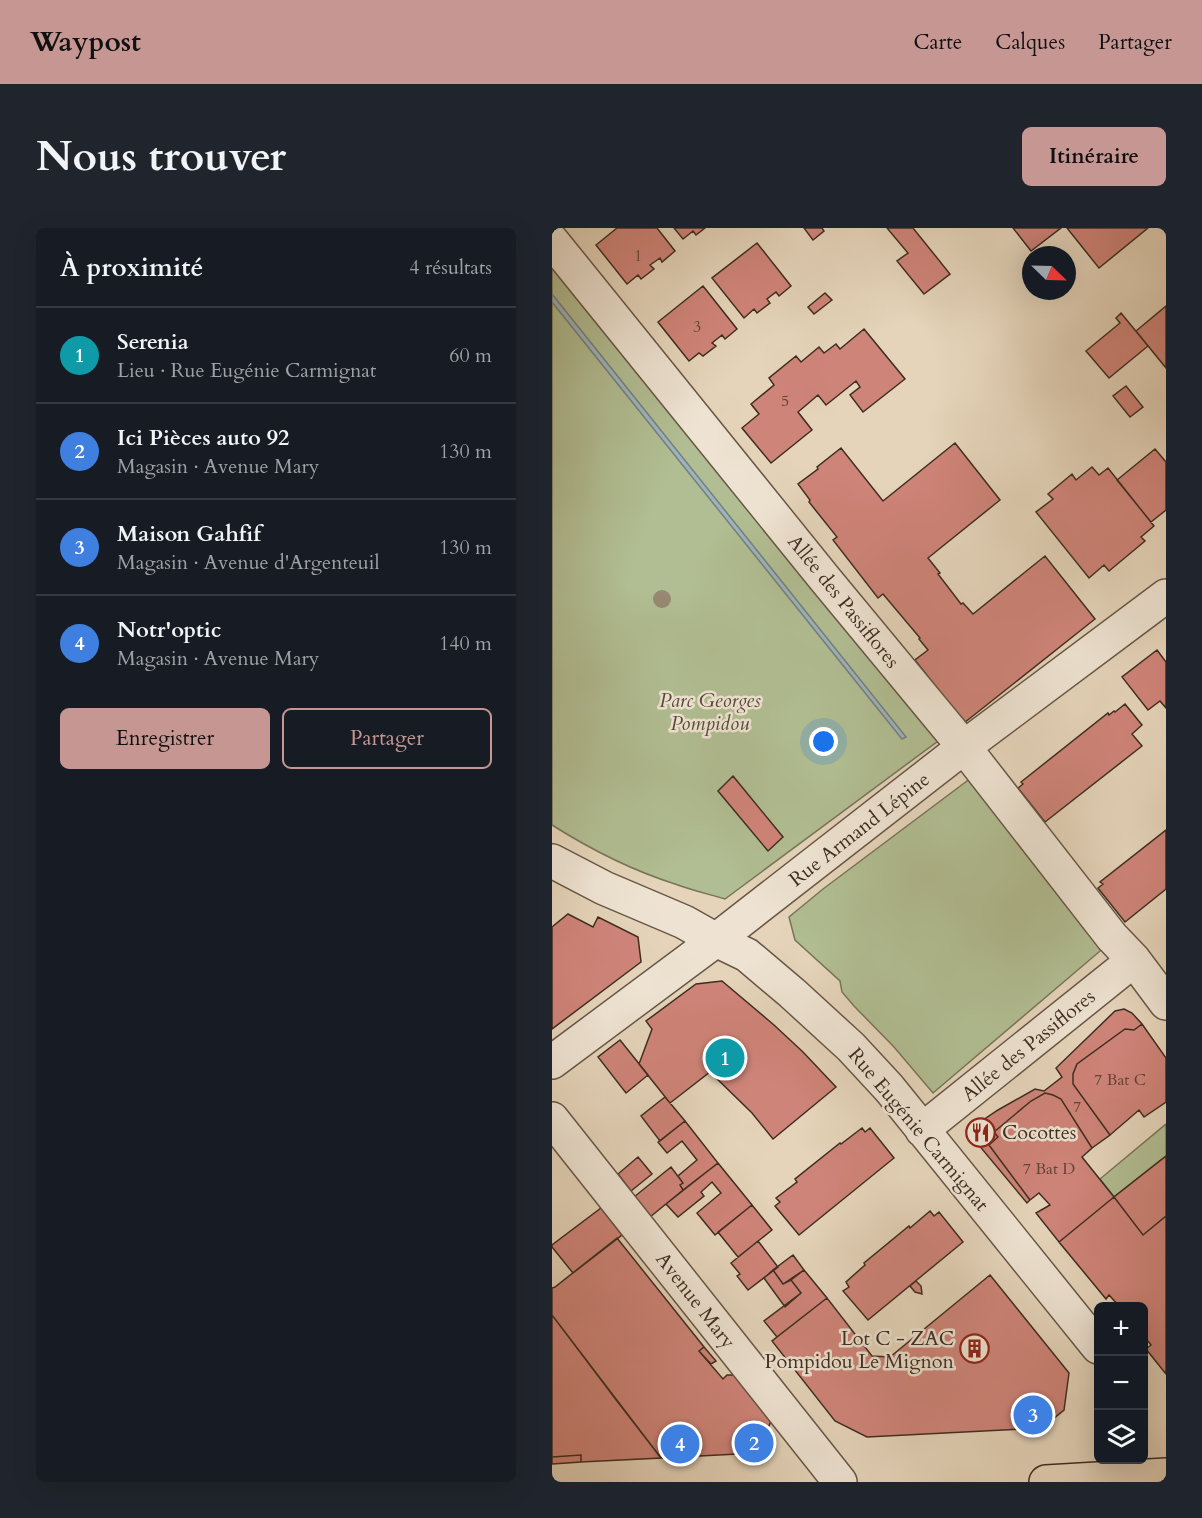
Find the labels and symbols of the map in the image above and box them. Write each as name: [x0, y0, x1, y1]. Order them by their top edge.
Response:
house number: 1: [634, 245, 642, 267]
north arrow: [1022, 246, 1076, 300]
house number: 3: [693, 316, 701, 338]
house number: 5: [781, 390, 789, 412]
street label: Allée des Passiflores: [781, 529, 906, 674]
park label: Parc Georges Pompidou: [659, 687, 761, 737]
your location: [809, 727, 838, 756]
street label: Rue Armand Lépine: [783, 766, 935, 893]
street label: Allée des Passiflores: [956, 983, 1101, 1108]
pin: 1: [706, 1036, 744, 1080]
street label: Rue Eugénie Carmignat: [842, 1042, 995, 1217]
house number: 7 Bat C: [1094, 1069, 1146, 1091]
house number: 7: [1073, 1096, 1081, 1118]
restaurant icon: Cocottes: [965, 1116, 997, 1148]
place label: Cocottes: [1002, 1119, 1076, 1146]
house number: 7 Bat D: [1023, 1158, 1075, 1180]
street label: Avenue Mary: [649, 1246, 742, 1354]
place label: Lot C - ZAC Pompidou Le Mignon: [765, 1325, 955, 1375]
building icon: Lot C - ZAC Pompidou Le Mignon: [959, 1333, 991, 1365]
pin: 3: [1014, 1392, 1052, 1438]
pin: 2: [734, 1420, 774, 1466]
pin: 4: [660, 1422, 700, 1466]

